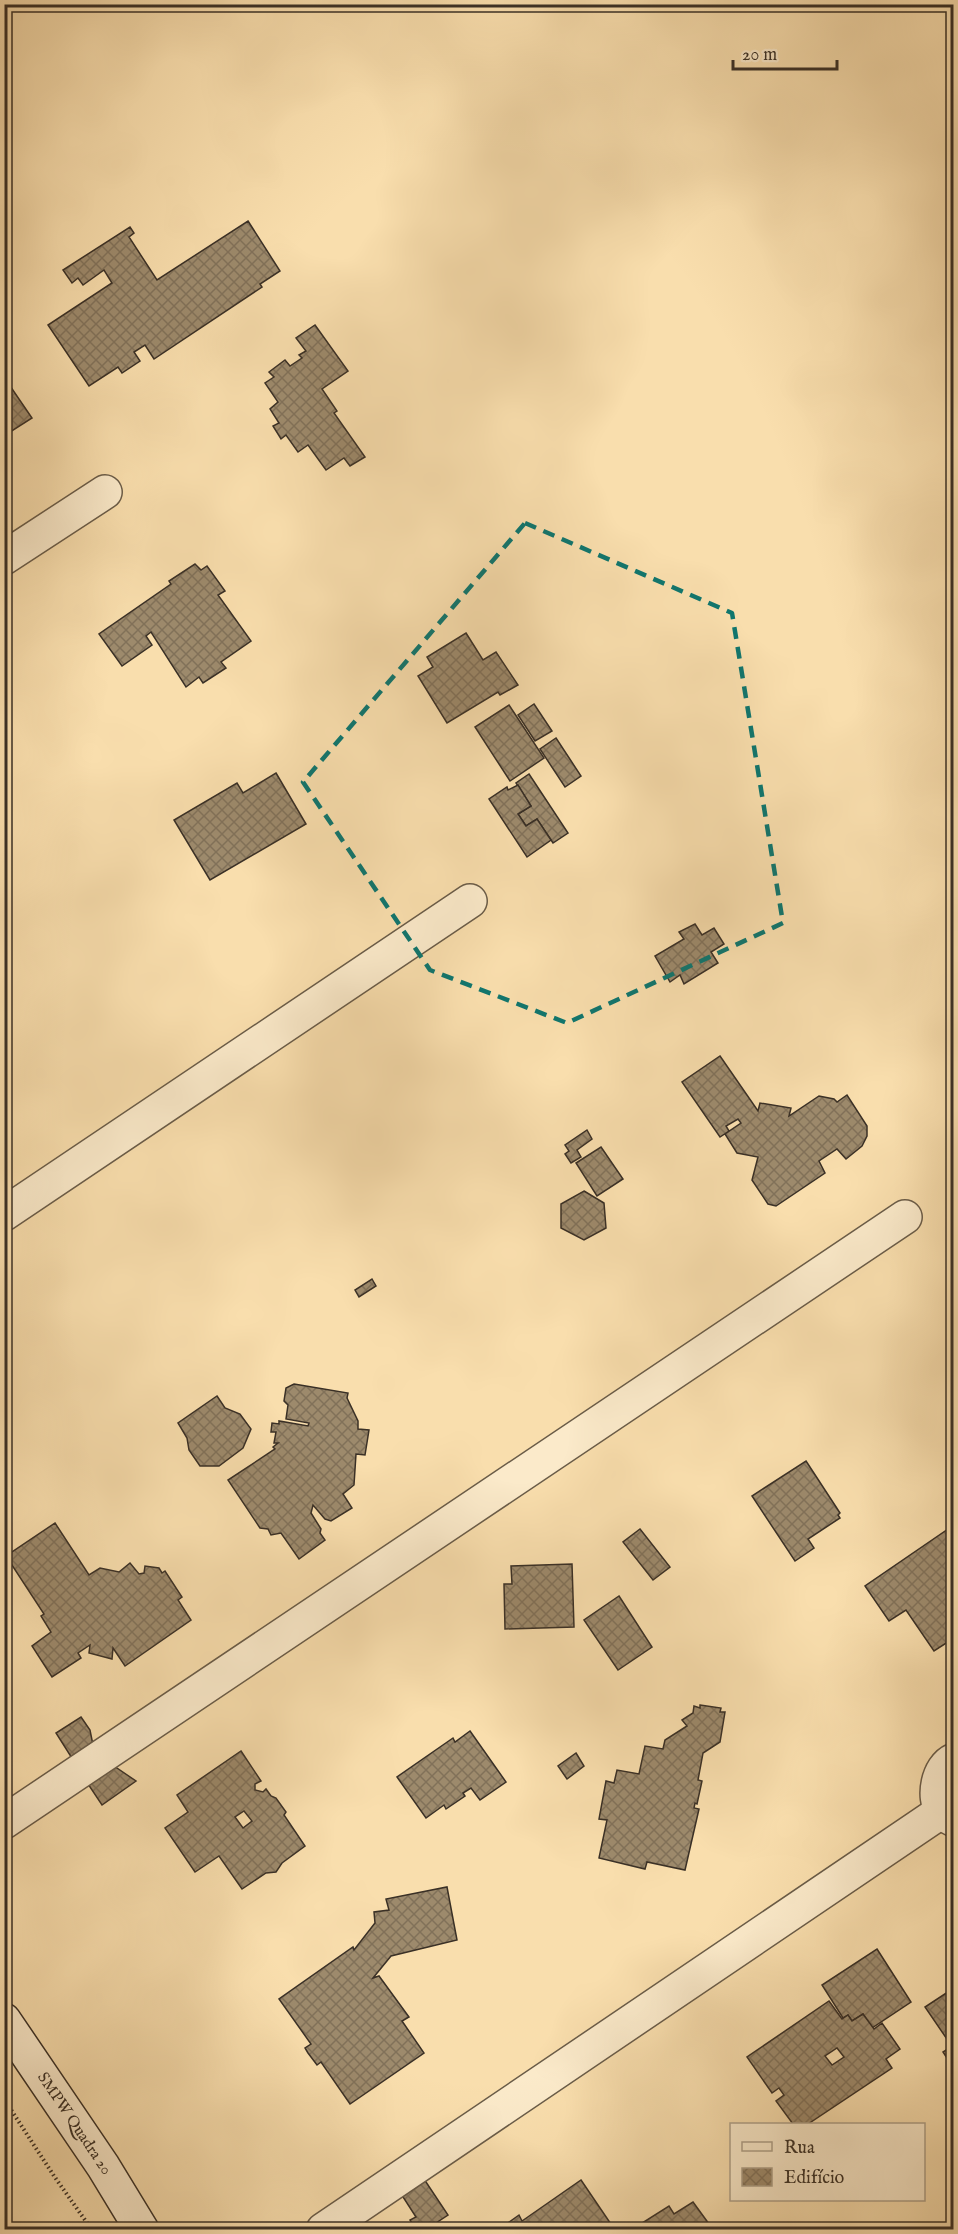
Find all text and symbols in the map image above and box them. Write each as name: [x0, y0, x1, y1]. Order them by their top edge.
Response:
scale bar: [733, 33, 836, 71]
text: 20 m: [742, 44, 777, 67]
street label: SMPW Quadra 20: [32, 2069, 116, 2179]
legend: [730, 2123, 925, 2201]
text: Rua: [784, 2137, 815, 2160]
text: Edifício: [784, 2167, 845, 2190]

